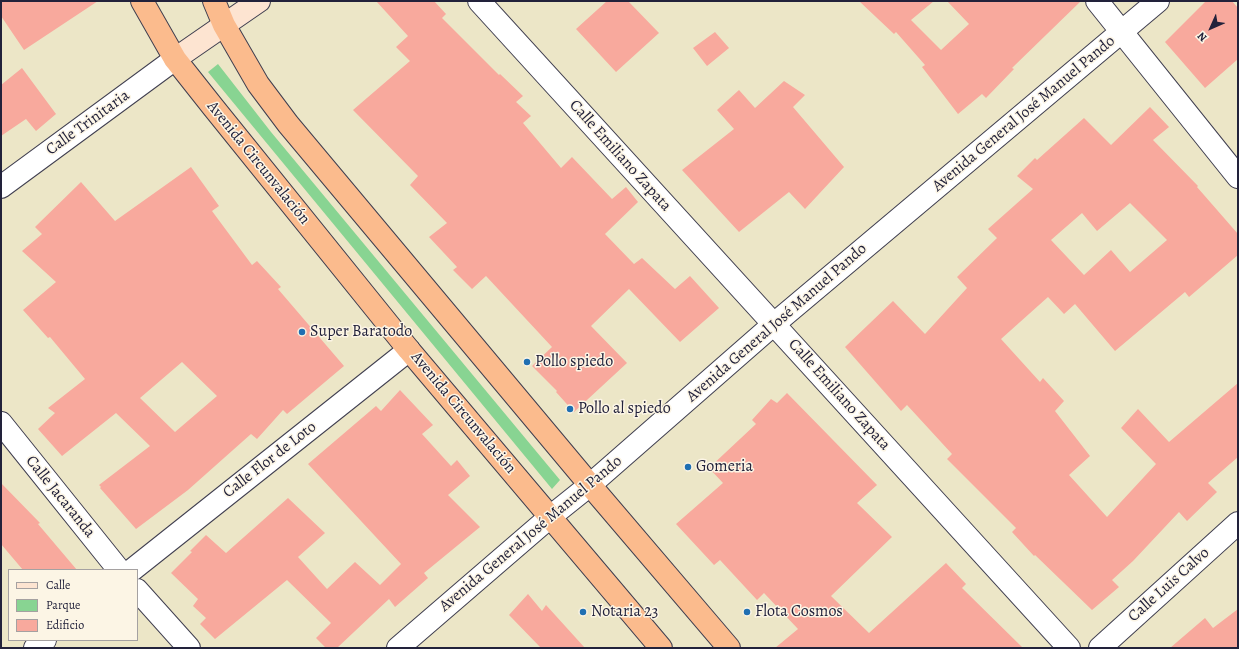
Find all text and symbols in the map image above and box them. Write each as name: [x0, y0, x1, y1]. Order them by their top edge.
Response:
north arrow: [1191, 8, 1231, 48]
text: N: [1194, 29, 1210, 45]
street label: Avenida General José Manuel Pando: [929, 32, 1119, 196]
street label: Calle Trinitaria: [42, 86, 134, 160]
street label: Calle Emiliano Zapata: [565, 96, 675, 216]
street label: Avenida Circunvalación: [202, 97, 314, 229]
street label: Avenida General José Manuel Pando: [683, 239, 871, 407]
place label: Super Baratodo: [310, 322, 412, 342]
marker: Super Baratodo: [297, 327, 307, 337]
street label: Calle Emiliano Zapata: [784, 335, 894, 455]
street label: Avenida Circunvalación: [406, 348, 520, 478]
place label: Pollo spiedo: [535, 352, 613, 372]
marker: Pollo spiedo: [522, 357, 532, 367]
place label: Pollo al spiedo: [578, 399, 671, 419]
marker: Pollo al spiedo: [565, 404, 575, 414]
street label: Calle Flor de Loto: [219, 418, 321, 502]
street label: Calle Jacaranda: [21, 452, 99, 542]
street label: Avenida General José Manuel Pando: [436, 452, 626, 616]
place label: Gomeria: [696, 457, 753, 477]
marker: Gomeria: [683, 462, 693, 472]
street label: Calle Luis Calvo: [1124, 544, 1214, 626]
legend: [8, 569, 138, 641]
text: Calle: [46, 577, 70, 593]
text: Parque: [46, 597, 81, 613]
place label: Notaria 23: [591, 602, 658, 622]
place label: Flota Cosmos: [755, 602, 843, 622]
marker: Notaria 23: [578, 607, 588, 617]
marker: Flota Cosmos: [742, 607, 752, 617]
text: Edificio: [46, 617, 84, 633]

